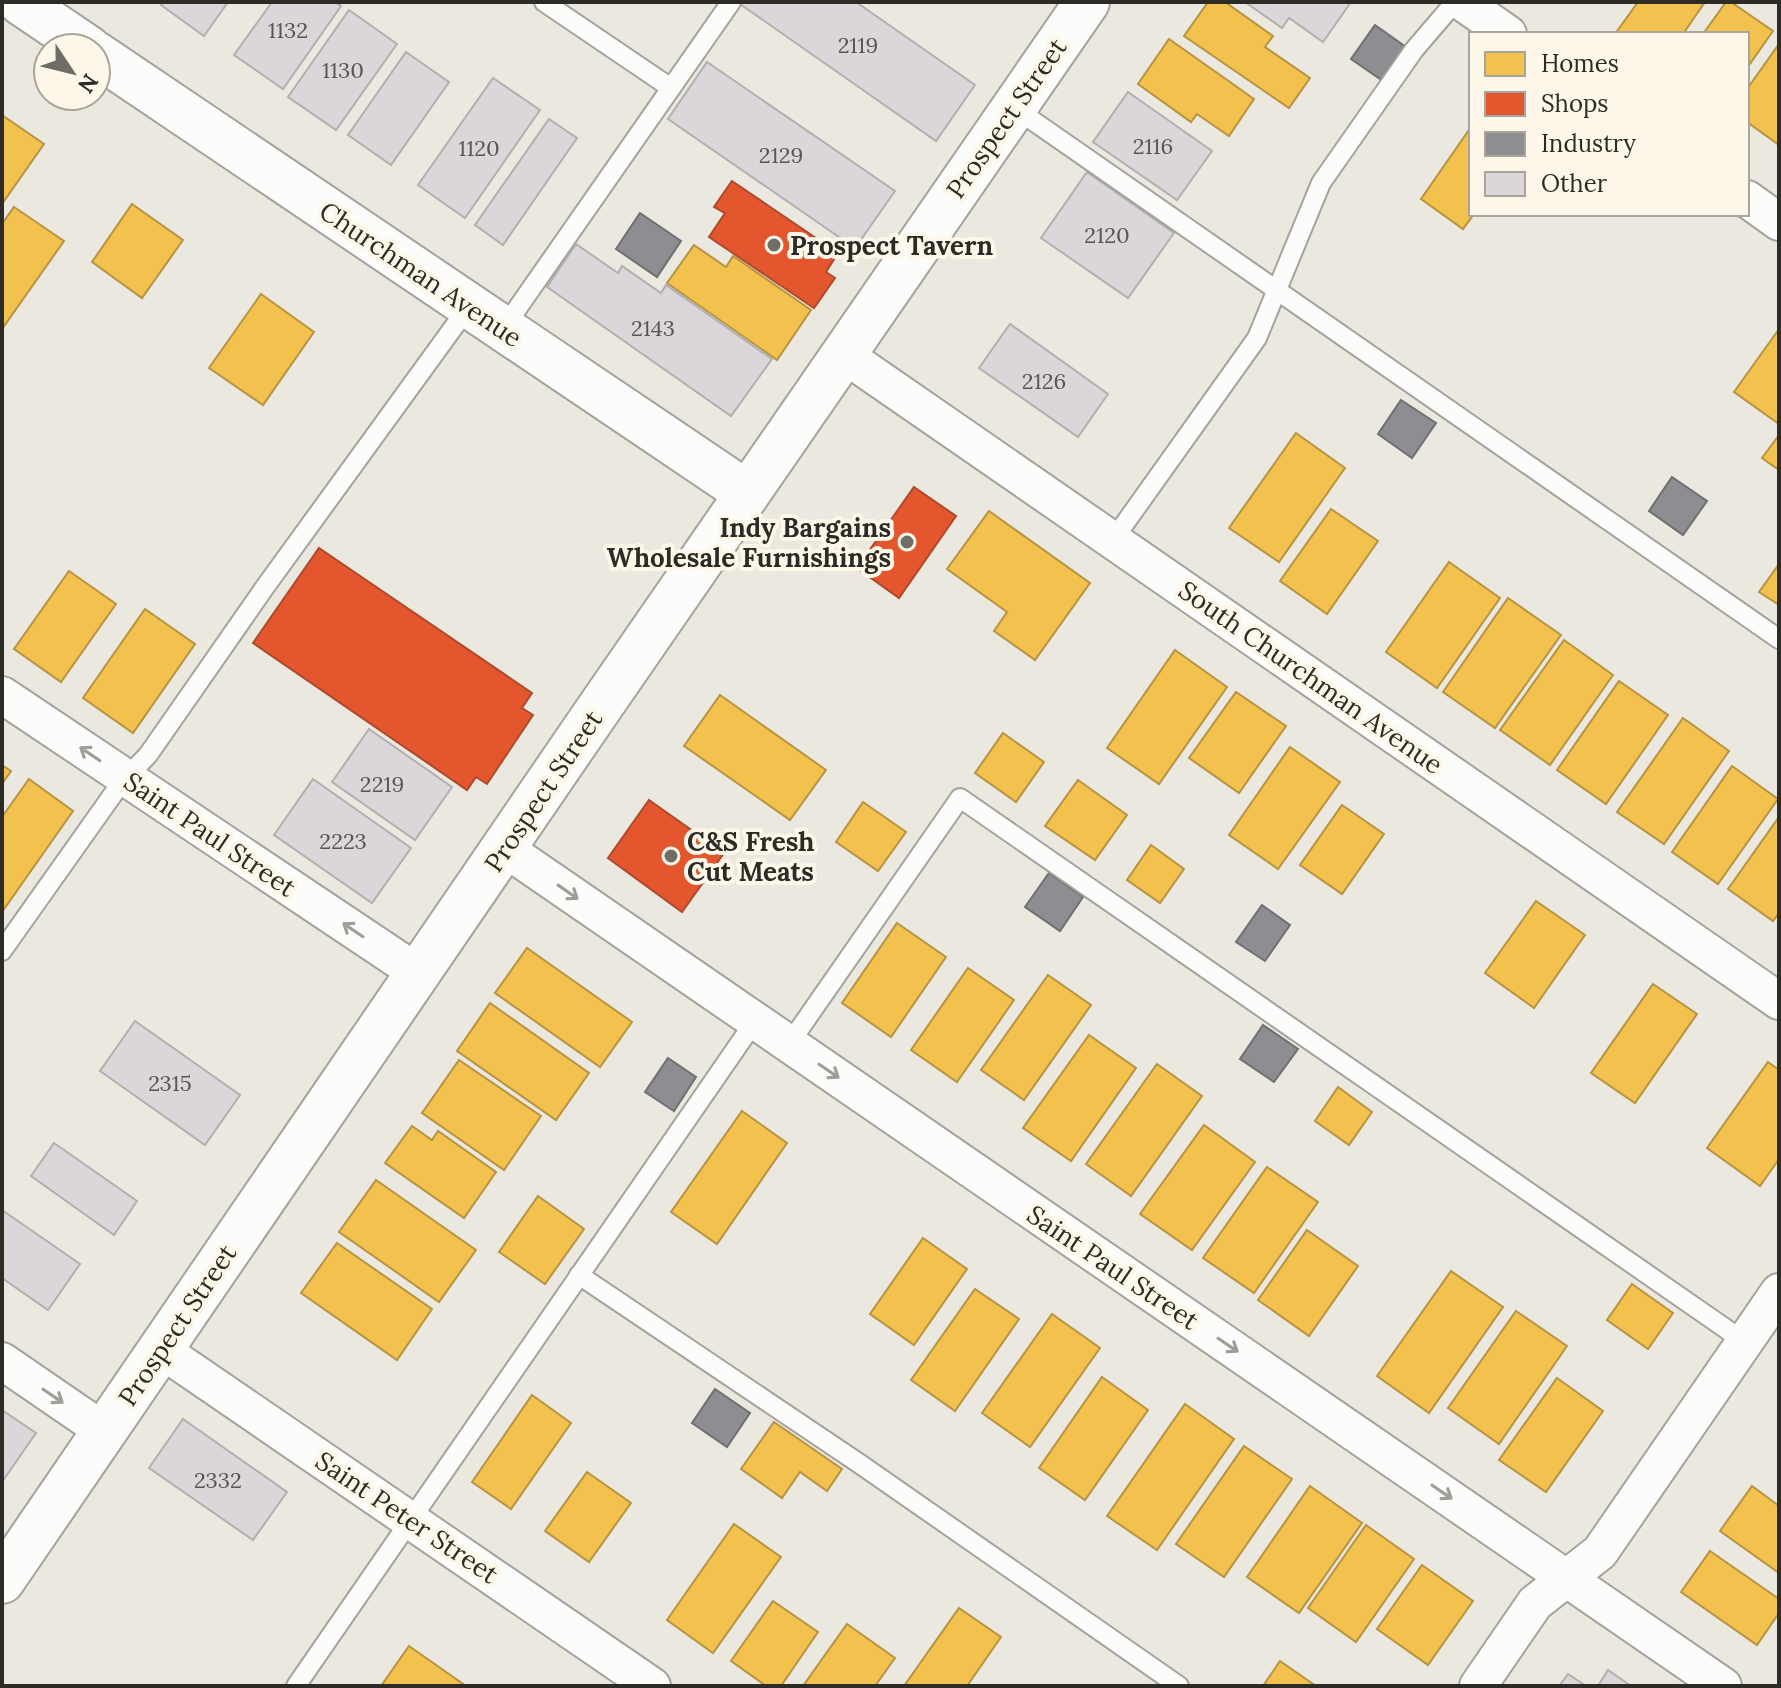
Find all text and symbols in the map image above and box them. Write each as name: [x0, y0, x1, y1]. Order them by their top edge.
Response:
house number: 1132: [268, 16, 308, 44]
house number: 2119: [838, 31, 878, 59]
north arrow: [32, 32, 112, 112]
street label: Prospect Street: [939, 32, 1073, 204]
legend: [1469, 32, 1749, 216]
text: Homes: [1541, 48, 1619, 79]
house number: 1130: [322, 56, 364, 84]
text: N: [72, 68, 105, 98]
text: Shops: [1541, 88, 1608, 119]
text: Industry: [1541, 128, 1636, 159]
house number: 2116: [1133, 132, 1173, 160]
house number: 1120: [458, 134, 500, 162]
house number: 2129: [759, 141, 803, 169]
text: Other: [1541, 168, 1608, 199]
street label: Churchman Avenue: [313, 194, 529, 354]
house number: 2120: [1084, 221, 1130, 249]
place label: Prospect Tavern: [790, 229, 993, 262]
marker: Prospect Tavern: [765, 236, 783, 254]
house number: 2143: [631, 314, 675, 342]
house number: 2126: [1022, 367, 1066, 395]
place label: Indy Bargains Wholesale Furnishings: [607, 511, 891, 574]
marker: Indy Bargains Wholesale Furnishings: [898, 533, 916, 551]
street label: South Churchman Avenue: [1172, 573, 1450, 781]
street label: Prospect Street: [477, 704, 609, 878]
one-way arrow: [80, 746, 102, 762]
street label: Saint Paul Street: [118, 764, 302, 904]
house number: 2219: [360, 770, 404, 798]
place label: C&S Fresh Cut Meats: [687, 825, 814, 888]
house number: 2223: [319, 827, 367, 855]
marker: C&S Fresh Cut Meats: [662, 847, 680, 865]
one-way arrow: [557, 884, 579, 900]
one-way arrow: [343, 922, 365, 938]
one-way arrow: [817, 1063, 839, 1079]
house number: 2315: [148, 1069, 192, 1097]
street label: Saint Paul Street: [1021, 1197, 1205, 1337]
street label: Prospect Street: [111, 1238, 243, 1412]
one-way arrow: [1216, 1337, 1238, 1353]
one-way arrow: [42, 1388, 64, 1404]
street label: Saint Peter Street: [309, 1444, 505, 1590]
house number: 2332: [194, 1466, 242, 1494]
one-way arrow: [1430, 1484, 1452, 1500]

